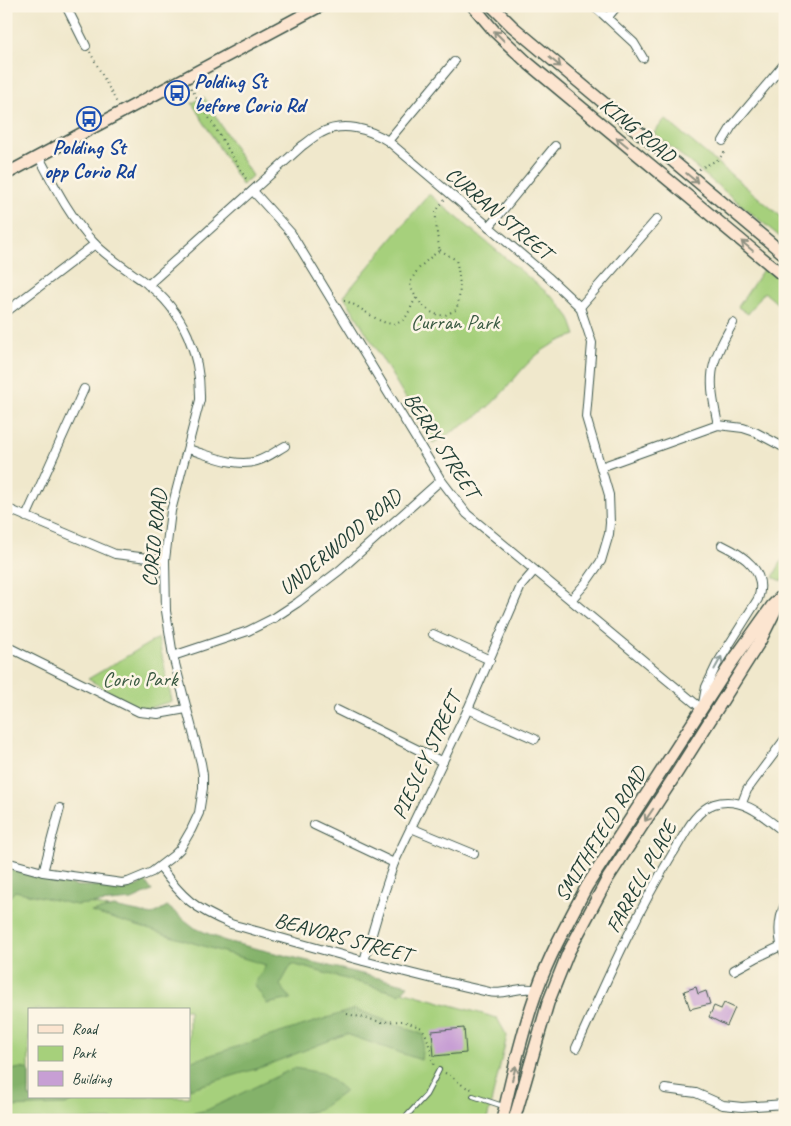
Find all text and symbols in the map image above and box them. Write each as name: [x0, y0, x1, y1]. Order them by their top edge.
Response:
one-way arrow: [493, 30, 505, 42]
one-way arrow: [548, 56, 561, 68]
place label: Polding St before Corio Rd: [194, 68, 308, 118]
bus stop icon: Polding St before Corio Rd: [164, 80, 190, 106]
street label: KING ROAD: [595, 92, 682, 169]
bus stop icon: Polding St opp Corio Rd: [76, 106, 102, 132]
place label: Polding St opp Corio Rd: [44, 134, 137, 184]
one-way arrow: [615, 137, 628, 148]
street label: CURRAN STREET: [440, 161, 562, 269]
one-way arrow: [685, 173, 698, 184]
one-way arrow: [741, 240, 754, 251]
park label: Curran Park: [411, 309, 500, 335]
street label: BERRY STREET: [398, 388, 489, 507]
street label: UNDERWOOD ROAD: [274, 482, 408, 601]
street label: CORIO ROAD: [136, 486, 172, 588]
one-way arrow: [713, 656, 723, 671]
park label: Corio Park: [103, 666, 179, 692]
street label: PIESLEY STREET: [386, 684, 469, 823]
street label: SMITHFIELD ROAD: [548, 760, 653, 906]
one-way arrow: [644, 807, 654, 821]
street label: FARRELL PLACE: [600, 814, 684, 937]
street label: BEAVORS STREET: [272, 906, 419, 969]
legend: [28, 1008, 190, 1098]
text: Road: [72, 1020, 99, 1039]
text: Park: [72, 1044, 97, 1063]
one-way arrow: [510, 1065, 519, 1081]
text: Building: [72, 1070, 112, 1089]

